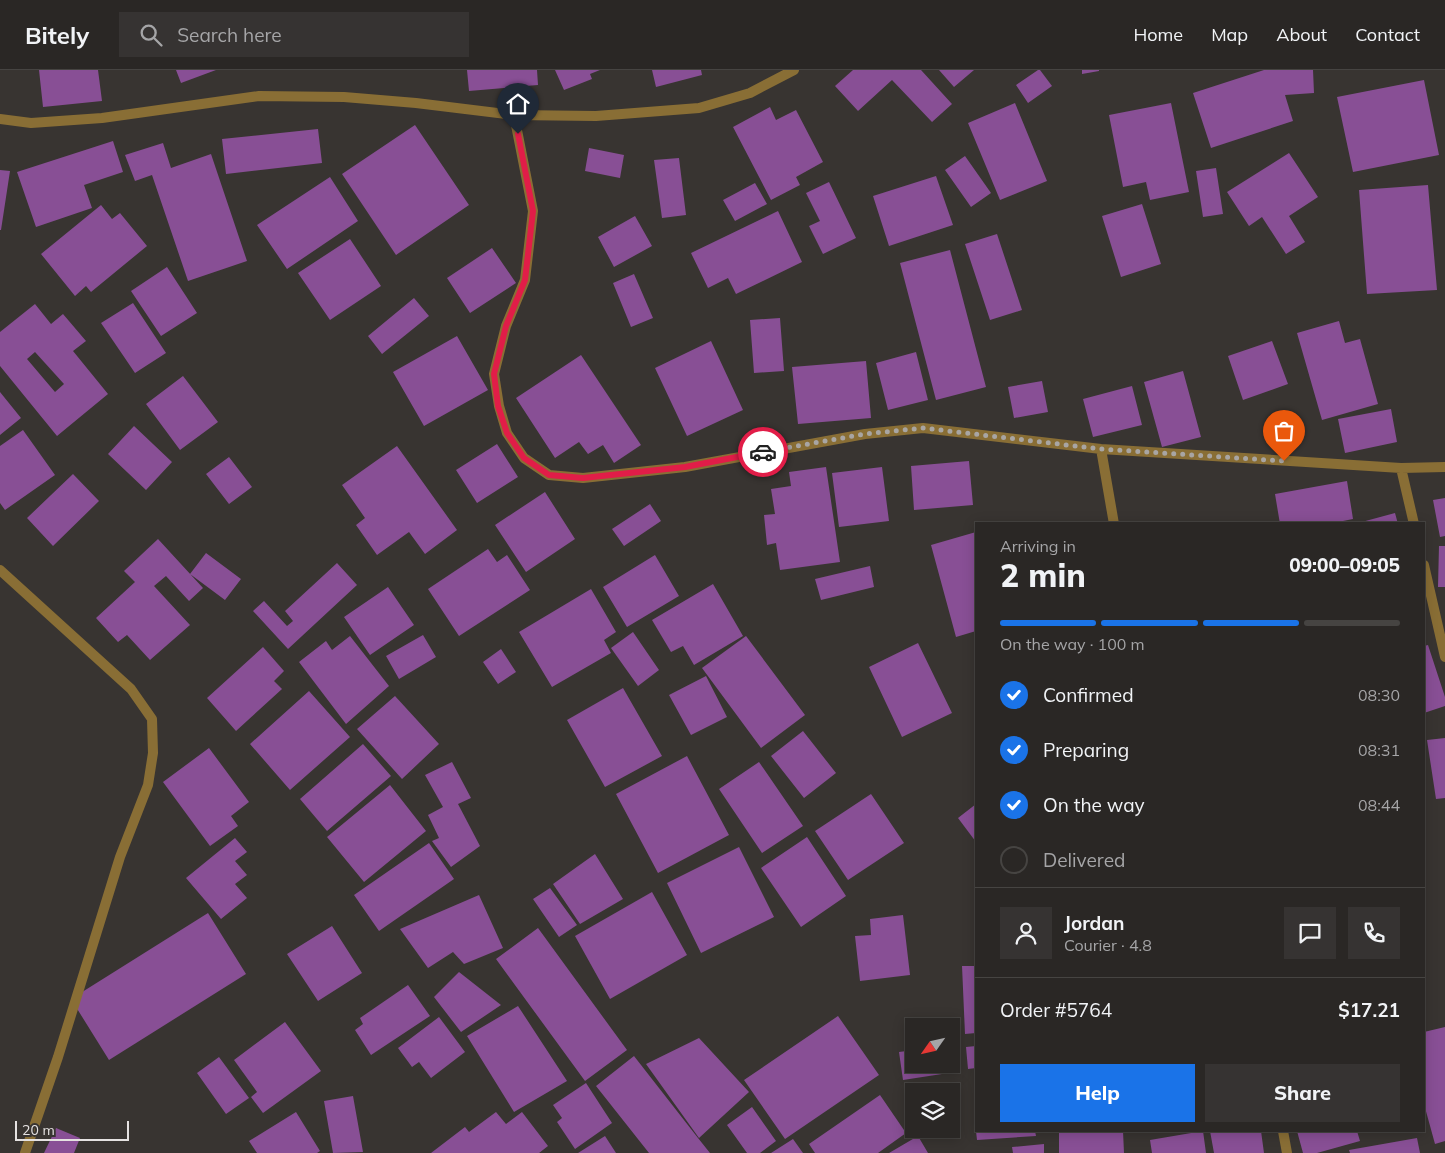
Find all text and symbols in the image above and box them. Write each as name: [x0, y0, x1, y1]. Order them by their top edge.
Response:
search box: [119, 12, 469, 57]
text: Bitely: [25, 20, 89, 50]
icon: search: [137, 21, 165, 49]
text: Search here: [177, 23, 282, 47]
text: Home: [1133, 23, 1183, 46]
text: Map: [1211, 23, 1248, 46]
text: About: [1276, 23, 1327, 46]
text: Contact: [1355, 23, 1420, 46]
pin: [497, 83, 539, 134]
icon: home: [504, 90, 532, 118]
pin: [1263, 410, 1305, 461]
icon: bag: [1270, 417, 1298, 445]
courier: [738, 427, 788, 477]
icon: car: [749, 438, 777, 466]
text: Arriving in: [1000, 536, 1076, 556]
text: 09:00–09:05: [1289, 553, 1400, 577]
text: 2 min: [1000, 555, 1086, 595]
text: On the way · 100 m: [1000, 634, 1145, 654]
icon: check: [1000, 681, 1028, 709]
text: Confirmed: [1043, 683, 1134, 707]
text: 08:30: [1358, 685, 1400, 705]
icon: check: [1000, 736, 1028, 764]
text: Preparing: [1043, 738, 1129, 762]
text: 08:31: [1358, 740, 1400, 760]
icon: check: [1000, 791, 1028, 819]
text: On the way: [1043, 793, 1145, 817]
text: 08:44: [1358, 795, 1400, 815]
text: Delivered: [1043, 848, 1125, 872]
button: person: [1000, 907, 1052, 959]
button: chat: [1284, 907, 1336, 959]
button: phone: [1348, 907, 1400, 959]
text: Jordan: [1064, 911, 1124, 935]
text: Courier · 4.8: [1064, 935, 1152, 955]
text: Order #5764: [1000, 998, 1112, 1022]
text: $17.21: [1338, 998, 1400, 1022]
north arrow: [905, 1018, 960, 1072]
map controls: [905, 1018, 960, 1138]
button: Help: [1000, 1064, 1195, 1122]
button: Share: [1205, 1064, 1400, 1122]
button: layers: [905, 1083, 960, 1138]
scale bar: [15, 1118, 129, 1141]
text: 20 m: [22, 1121, 55, 1139]

